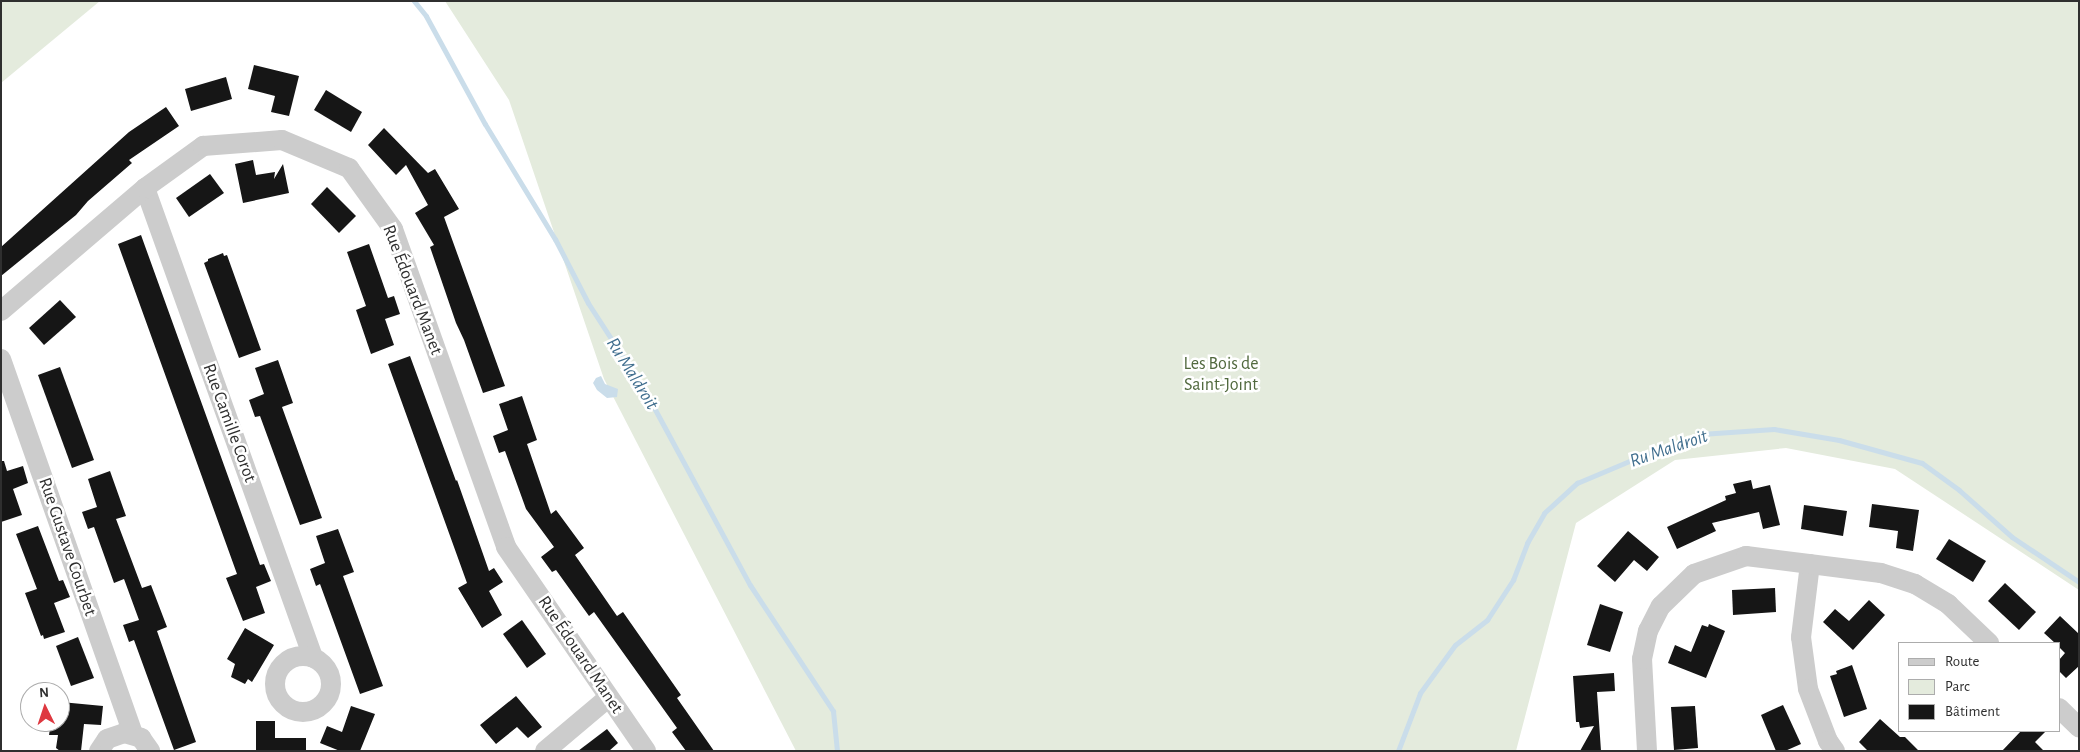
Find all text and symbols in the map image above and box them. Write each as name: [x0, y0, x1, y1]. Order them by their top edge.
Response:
street label: Rue Édouard Manet: [377, 222, 447, 358]
water label: Ru Maldroit: [601, 334, 663, 414]
park label: Les Bois de Saint-Joint: [1183, 354, 1259, 396]
street label: Rue Camille Corot: [198, 361, 260, 485]
water label: Ru Maldroit: [1627, 425, 1711, 473]
street label: Rue Gustave Courbet: [33, 475, 101, 619]
street label: Rue Édouard Manet: [533, 592, 627, 718]
legend: [1898, 642, 2060, 732]
text: Route: [1945, 654, 1979, 669]
text: Parc: [1945, 679, 1970, 694]
north arrow: [20, 682, 70, 732]
text: N: [39, 686, 49, 700]
text: Bâtiment: [1945, 704, 2000, 719]

